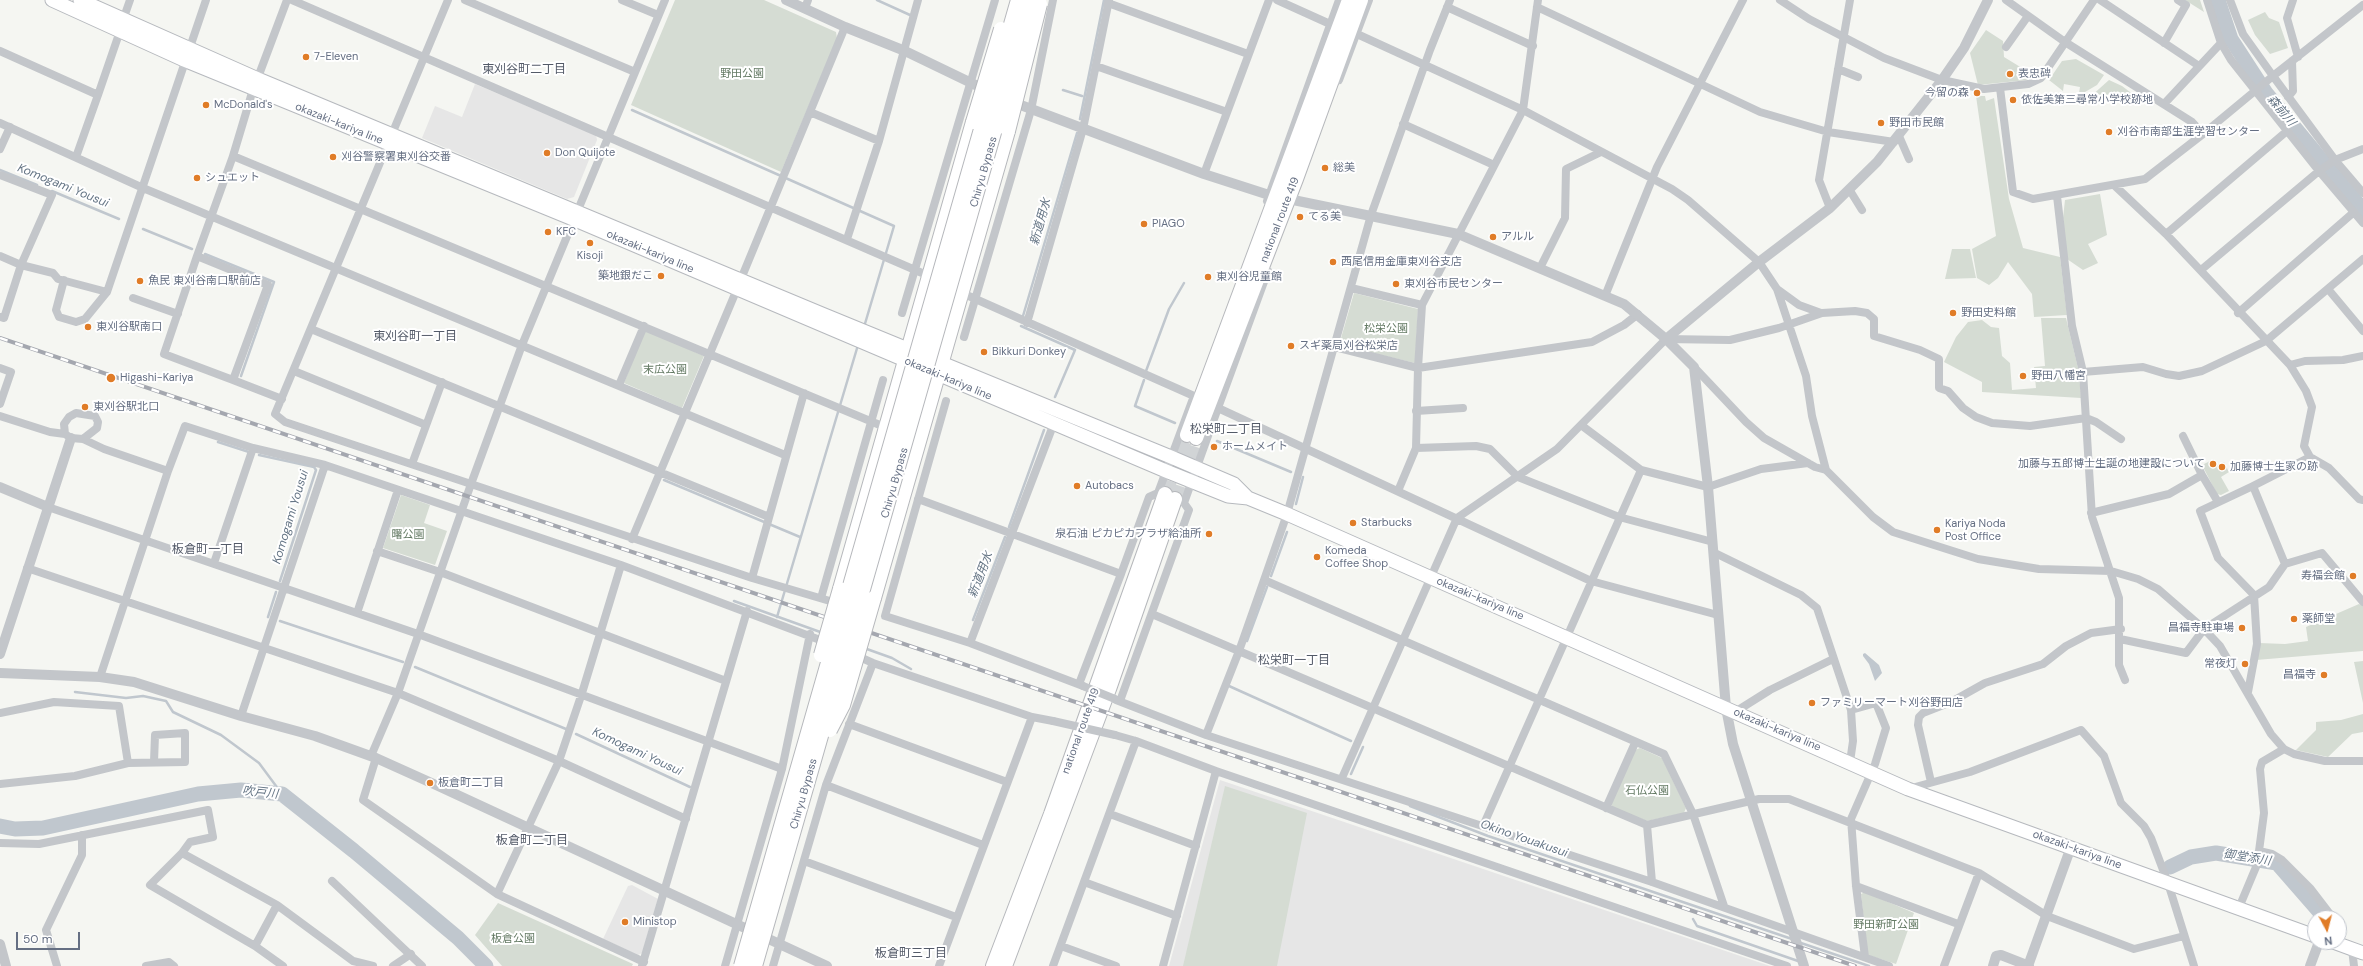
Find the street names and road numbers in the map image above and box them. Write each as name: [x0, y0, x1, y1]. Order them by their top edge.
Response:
street label: okazaki-kariya line: [293, 100, 385, 148]
street label: Chiryu Bypass: [968, 135, 1000, 209]
street label: national route 419: [1258, 175, 1302, 265]
street label: okazaki-kariya line: [604, 228, 696, 276]
street label: okazaki-kariya line: [902, 355, 994, 403]
street label: Chiryu Bypass: [879, 446, 911, 520]
street label: okazaki-kariya line: [1434, 575, 1526, 623]
street label: national route 419: [1059, 686, 1103, 776]
street label: okazaki-kariya line: [1731, 706, 1823, 754]
street label: Chiryu Bypass: [788, 757, 820, 831]
street label: okazaki-kariya line: [2031, 828, 2123, 872]

